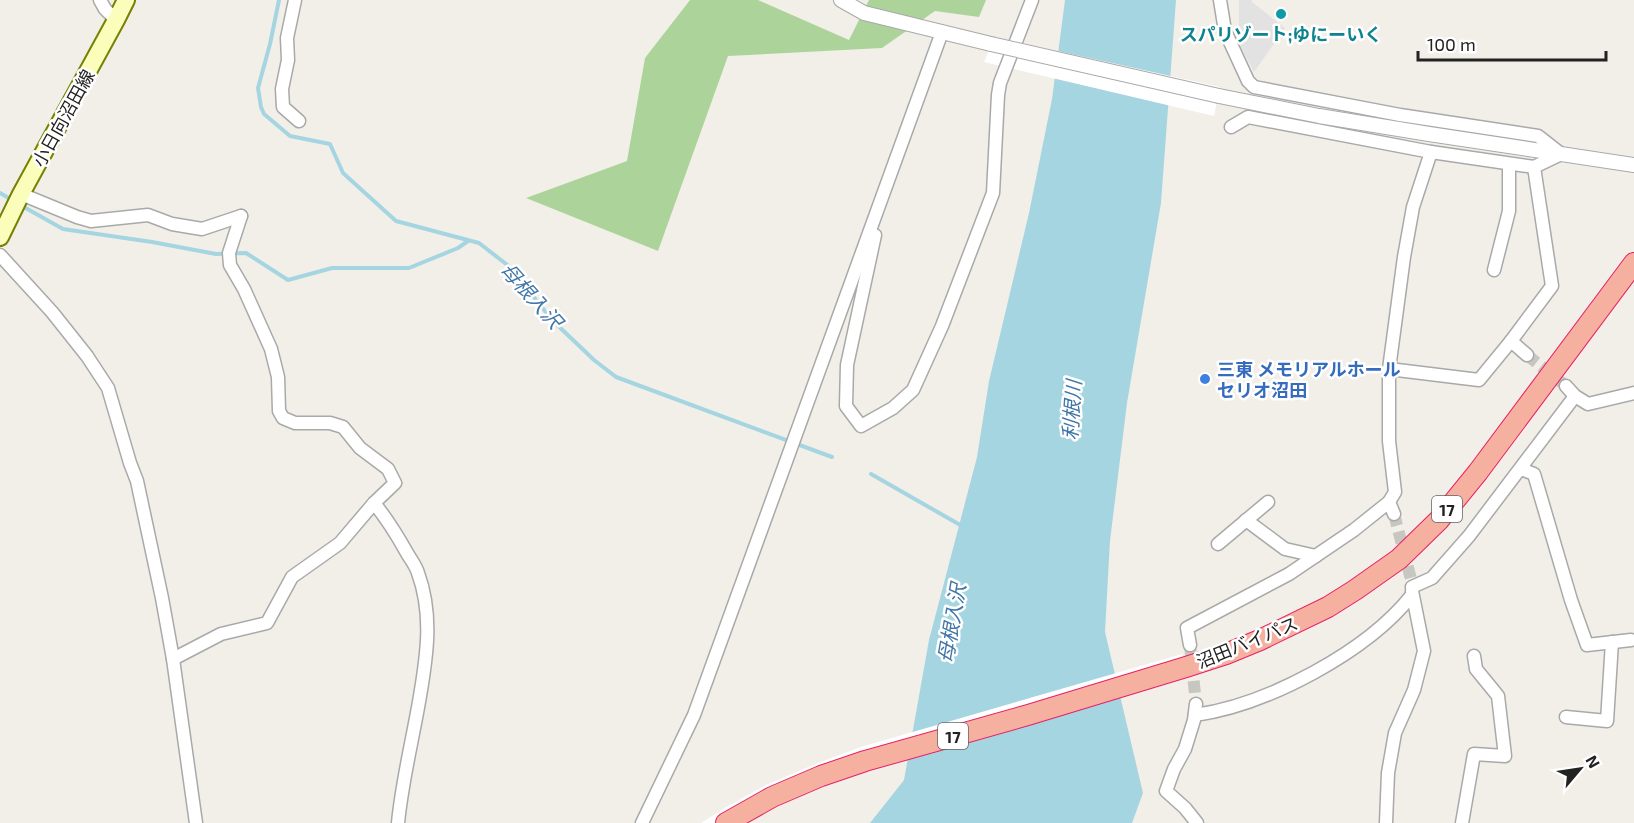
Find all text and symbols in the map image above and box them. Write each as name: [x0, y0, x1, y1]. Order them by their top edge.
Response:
marker: スパリゾート;ゆにーいく: [1274, 7, 1288, 21]
place label: スパリゾート;ゆにーいく: [1180, 23, 1382, 45]
scale bar: [1418, 24, 1606, 62]
text: 100 m: [1427, 33, 1476, 55]
street label: 小日向沼田線: [27, 65, 99, 171]
water label: 母根入沢: [496, 257, 570, 335]
place label: 三東 メモリアルホール セリオ沼田: [1217, 358, 1401, 401]
marker: 三東 メモリアルホール セリオ沼田: [1198, 372, 1212, 386]
water label: 利根川: [1057, 377, 1085, 441]
road number: 17: [1432, 496, 1462, 522]
water label: 母根入沢: [932, 579, 970, 664]
street label: 沼田バイパス: [1193, 612, 1301, 672]
road number: 17: [938, 723, 968, 749]
north arrow: [1550, 739, 1610, 799]
text: N: [1582, 752, 1605, 771]

